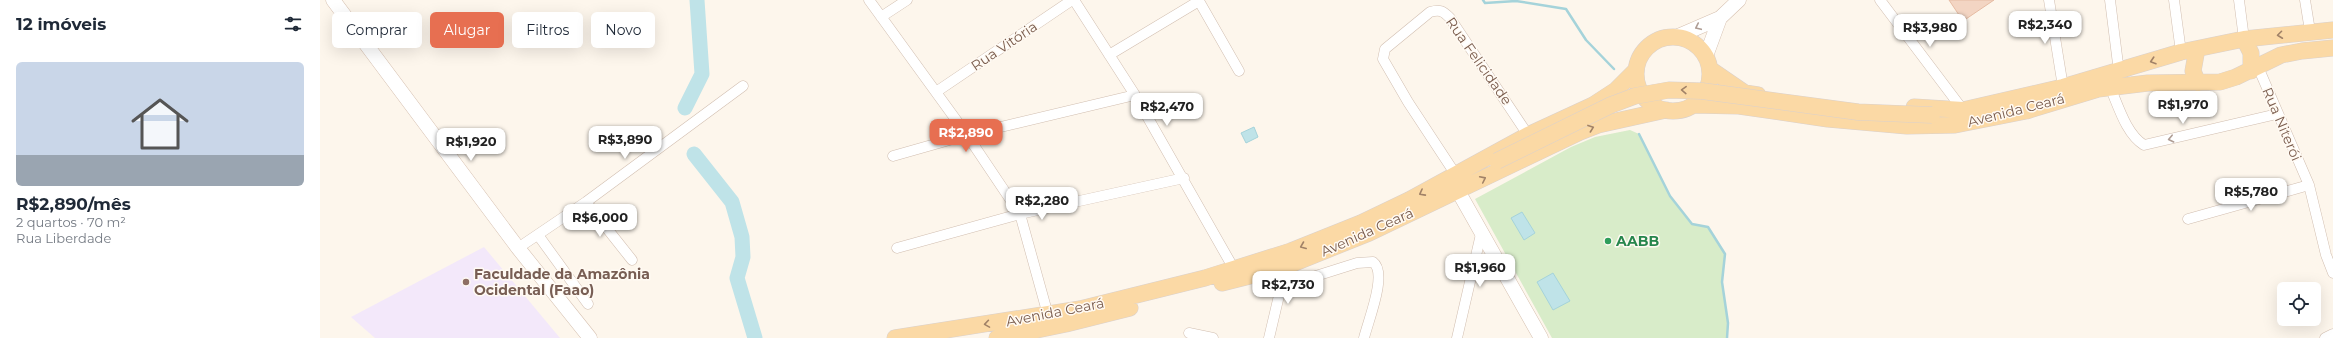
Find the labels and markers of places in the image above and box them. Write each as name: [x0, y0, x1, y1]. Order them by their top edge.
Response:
pin: R$2,340: [2008, 11, 2082, 45]
pin: R$3,980: [1893, 14, 1967, 48]
pin: R$1,970: [2146, 91, 2220, 125]
pin: R$2,470: [1130, 93, 1204, 127]
pin: R$2,890: [929, 119, 1003, 153]
pin: R$3,890: [588, 126, 662, 160]
pin: R$1,920: [434, 128, 508, 162]
pin: R$5,780: [2214, 178, 2288, 212]
pin: R$2,280: [1005, 187, 1079, 221]
pin: R$6,000: [563, 204, 637, 238]
place label: AABB: [1615, 232, 1659, 250]
marker: AABB: [1603, 236, 1613, 246]
pin: R$1,960: [1443, 254, 1517, 288]
place label: Faculdade da Amazônia Ocidental (Faao): [474, 265, 650, 299]
pin: R$2,730: [1251, 271, 1325, 305]
marker: Faculdade da Amazônia Ocidental (Faao): [461, 277, 471, 287]

